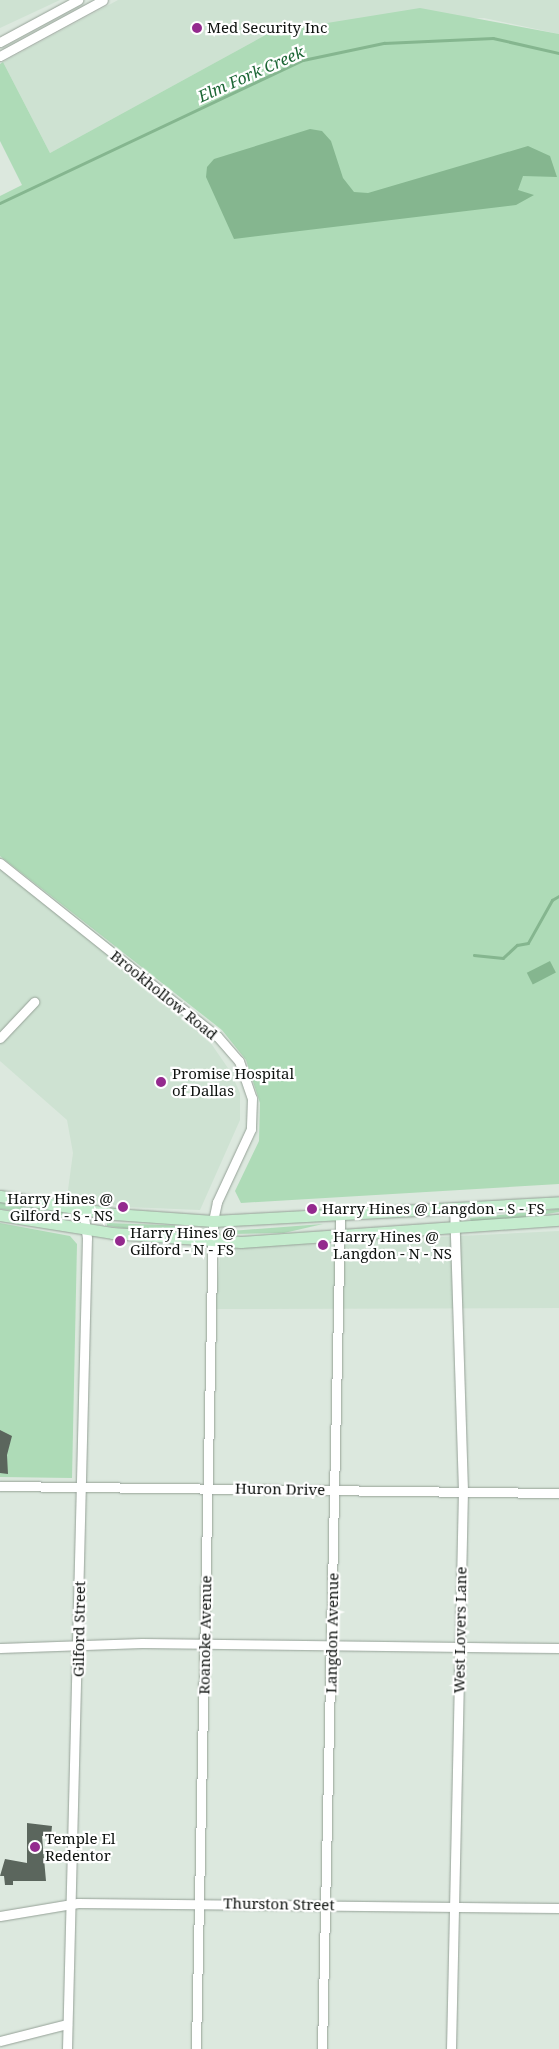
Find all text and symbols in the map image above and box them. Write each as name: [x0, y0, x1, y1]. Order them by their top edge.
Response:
place label: Med Security Inc: [207, 19, 327, 37]
marker: Med Security Inc: [191, 22, 203, 34]
water label: Elm Fork Creek: [195, 42, 307, 106]
street label: Brookhollow Road: [107, 946, 221, 1044]
place label: Promise Hospital of Dallas: [172, 1064, 294, 1099]
marker: Promise Hospital of Dallas: [154, 1075, 168, 1089]
place label: Harry Hines @ Gilford - S - NS: [7, 1189, 113, 1224]
place label: Harry Hines @ Langdon - S - FS: [322, 1200, 545, 1218]
marker: Harry Hines @ Gilford - S - NS: [117, 1201, 129, 1213]
marker: Harry Hines @ Langdon - S - FS: [306, 1203, 318, 1215]
place label: Harry Hines @ Gilford - N - FS: [130, 1223, 236, 1258]
place label: Harry Hines @ Langdon - N - NS: [333, 1227, 452, 1262]
marker: Harry Hines @ Gilford - N - FS: [114, 1235, 126, 1247]
marker: Harry Hines @ Langdon - N - NS: [317, 1239, 329, 1251]
street label: Huron Drive: [235, 1479, 325, 1499]
street label: West Lovers Lane: [450, 1567, 470, 1693]
street label: Langdon Avenue: [322, 1573, 342, 1693]
street label: Roanoke Avenue: [195, 1575, 215, 1695]
street label: Gilford Street: [69, 1581, 89, 1677]
place label: Temple El Redentor: [45, 1829, 115, 1864]
marker: Temple El Redentor: [29, 1841, 41, 1853]
street label: Thurston Street: [223, 1894, 335, 1914]

